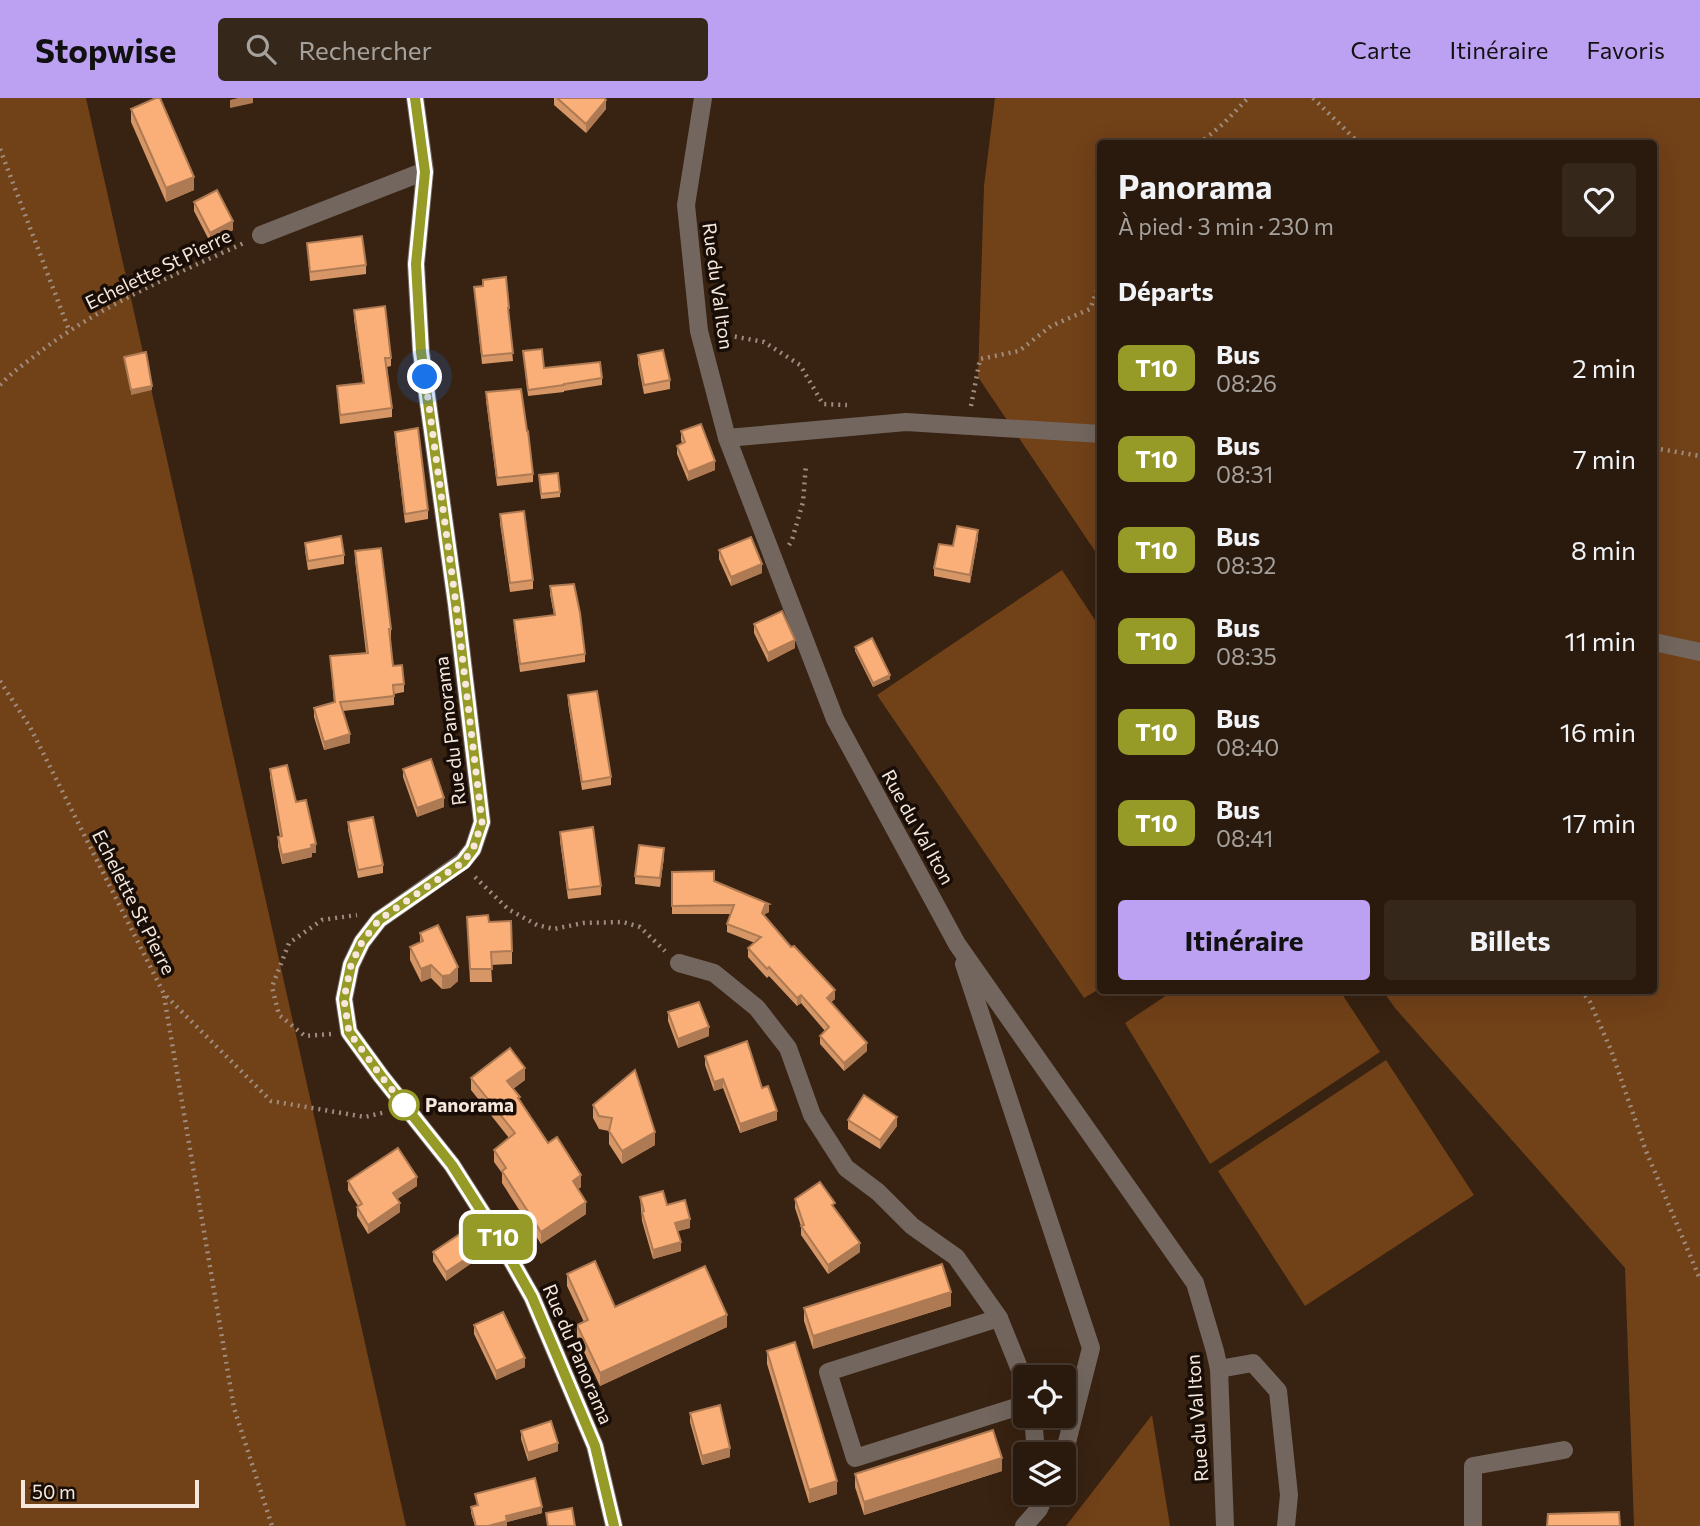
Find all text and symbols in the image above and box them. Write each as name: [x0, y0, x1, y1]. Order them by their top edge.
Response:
search box: [218, 18, 708, 81]
text: Stopwise: [35, 29, 176, 70]
icon: search: [242, 30, 280, 68]
text: Rechercher: [298, 34, 432, 65]
text: Carte: [1351, 35, 1412, 64]
text: Itinéraire: [1450, 35, 1549, 64]
text: Favoris: [1587, 35, 1665, 64]
button: heart: [1562, 163, 1636, 237]
text: Panorama: [1118, 165, 1272, 206]
text: À pied · 3 min · 230 m: [1118, 212, 1334, 240]
street label: Rue du Val Iton: [698, 221, 739, 351]
street label: Echelette St Pierre: [81, 223, 234, 314]
text: Départs: [1118, 275, 1214, 306]
text: Bus: [1216, 338, 1260, 369]
text: 2 min: [1572, 352, 1636, 383]
text: T10: [1135, 353, 1178, 382]
your location: [407, 359, 442, 394]
text: 08:26: [1216, 369, 1277, 397]
text: Bus: [1216, 429, 1260, 460]
text: 7 min: [1573, 443, 1636, 474]
text: T10: [1135, 444, 1178, 473]
text: 08:31: [1216, 460, 1273, 488]
text: Bus: [1216, 520, 1260, 551]
text: 8 min: [1571, 534, 1636, 565]
text: T10: [1135, 535, 1178, 564]
text: 08:32: [1216, 551, 1276, 579]
text: Bus: [1216, 611, 1260, 642]
text: 11 min: [1565, 625, 1636, 656]
text: T10: [1135, 626, 1178, 655]
text: 08:35: [1216, 642, 1277, 670]
street label: Rue du Panorama: [429, 655, 470, 807]
text: Bus: [1216, 702, 1260, 733]
text: 16 min: [1560, 716, 1636, 747]
text: T10: [1135, 717, 1178, 746]
text: 08:40: [1216, 733, 1279, 761]
street label: Rue du Val Iton: [877, 765, 959, 888]
text: Bus: [1216, 793, 1260, 824]
text: 17 min: [1562, 807, 1636, 838]
text: T10: [1135, 808, 1178, 837]
text: 08:41: [1216, 824, 1273, 852]
street label: Echelette St Pierre: [88, 826, 181, 978]
button: Itinéraire: [1118, 900, 1370, 980]
button: Billets: [1384, 900, 1636, 980]
marker: Panorama: [389, 1090, 419, 1120]
place label: Panorama: [425, 1093, 514, 1116]
line badge: T10: [458, 1214, 538, 1260]
text: T10: [477, 1222, 519, 1251]
street label: Rue du Panorama: [539, 1280, 618, 1427]
street label: Rue du Val Iton: [1181, 1353, 1212, 1483]
map controls: [1013, 1365, 1076, 1505]
button: locate: [1013, 1365, 1076, 1428]
button: layers: [1013, 1442, 1076, 1505]
scale bar: [21, 1477, 200, 1509]
text: 50 m: [32, 1480, 76, 1503]

